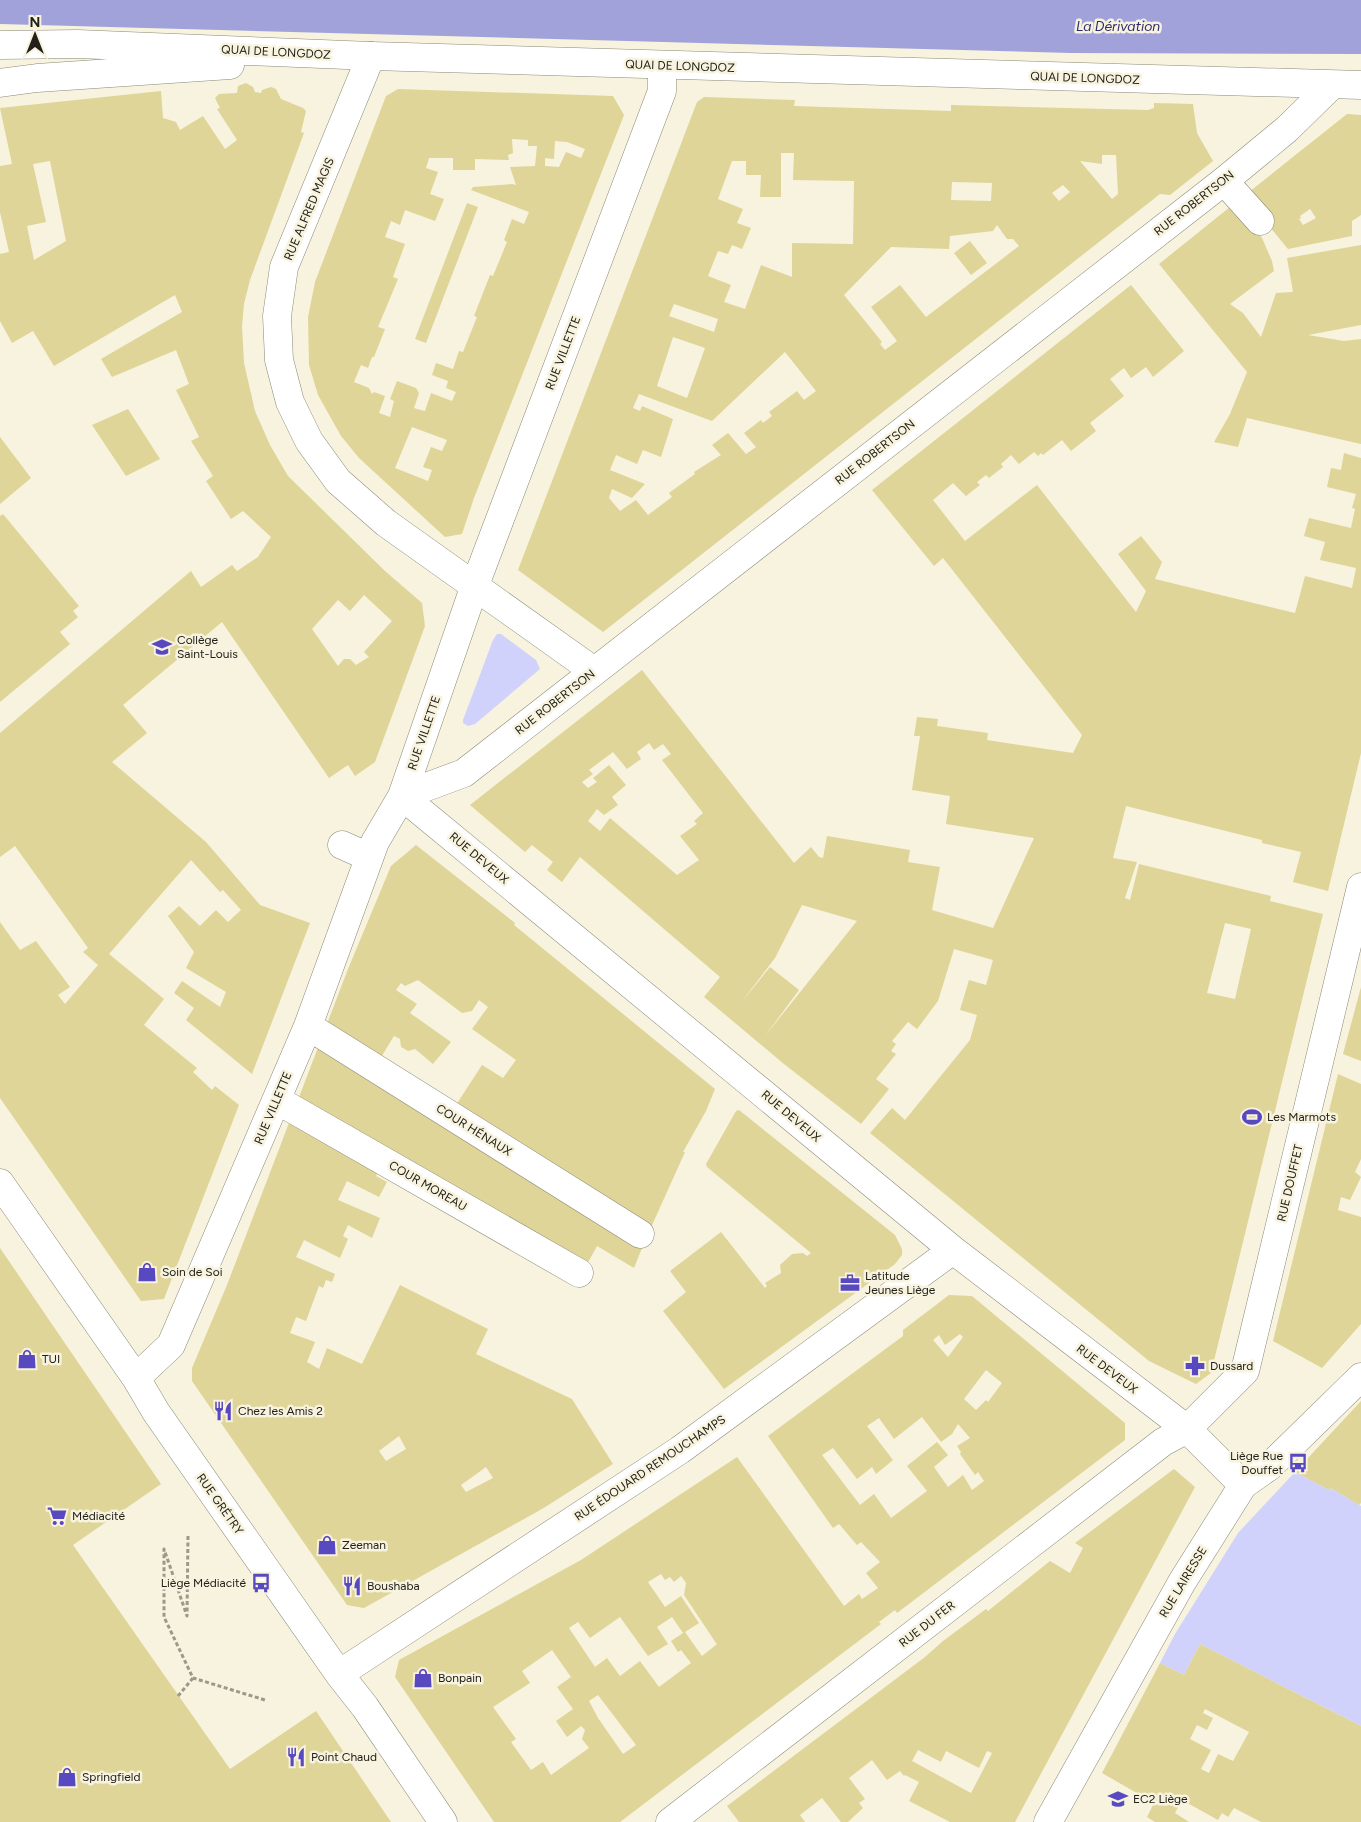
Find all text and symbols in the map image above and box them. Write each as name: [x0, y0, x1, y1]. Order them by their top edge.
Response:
north arrow: [10, 10, 60, 60]
text: N: [30, 14, 40, 31]
water label: La Dérivation: [1076, 18, 1160, 35]
street label: QUAI DE LONGDOZ: [221, 42, 331, 62]
street label: QUAI DE LONGDOZ: [625, 57, 735, 75]
street label: QUAI DE LONGDOZ: [1030, 69, 1140, 87]
street label: RUE ALFRED MAGIS: [281, 156, 337, 262]
street label: RUE ROBERTSON: [1151, 168, 1237, 238]
street label: RUE VILLETTE: [543, 314, 583, 392]
street label: RUE ROBERTSON: [832, 417, 918, 487]
place label: Collège Saint-Louis: [177, 633, 238, 661]
school or university icon: Collège Saint-Louis: [151, 636, 173, 658]
street label: RUE ROBERTSON: [512, 667, 598, 737]
street label: RUE VILLETTE: [405, 694, 443, 772]
street label: RUE DEVEUX: [447, 829, 512, 887]
street label: RUE VILLETTE: [251, 1070, 295, 1146]
street label: RUE DEVEUX: [759, 1087, 824, 1145]
street label: COUR HÉNAUX: [434, 1101, 515, 1159]
sports icon: Les Marmots: [1241, 1106, 1263, 1128]
place label: Les Marmots: [1267, 1110, 1336, 1124]
street label: RUE DOUFFET: [1274, 1143, 1306, 1223]
street label: COUR MOREAU: [387, 1158, 469, 1214]
shop icon: Soin de Soi: [136, 1261, 158, 1283]
place label: Soin de Soi: [162, 1265, 222, 1279]
place label: Latitude Jeunes Liège: [865, 1269, 936, 1297]
office icon: Latitude Jeunes Liège: [839, 1272, 861, 1294]
street label: RUE DEVEUX: [1074, 1342, 1141, 1397]
shop icon: TUI: [16, 1348, 38, 1370]
place label: TUI: [42, 1352, 60, 1366]
pharmacy icon: Dussard: [1184, 1355, 1206, 1377]
place label: Dussard: [1210, 1359, 1253, 1373]
restaurant icon: Chez les Amis 2: [212, 1400, 234, 1422]
place label: Chez les Amis 2: [238, 1404, 323, 1418]
street label: RUE ÉDOUARD REMOUCHAMPS: [572, 1412, 728, 1524]
place label: Liège Rue Douffet: [1230, 1449, 1283, 1477]
bus stop icon: Liège Rue Douffet: [1287, 1452, 1309, 1474]
street label: RUE GRÉTRY: [194, 1471, 247, 1538]
supermarket icon: Médiacité: [46, 1505, 68, 1527]
place label: Médiacité: [72, 1509, 125, 1523]
shop icon: Zeeman: [316, 1534, 338, 1556]
place label: Zeeman: [342, 1538, 386, 1552]
street label: RUE LAIRESSE: [1156, 1544, 1210, 1620]
bus stop icon: Liège Médiacité: [250, 1572, 272, 1594]
restaurant icon: Boushaba: [341, 1575, 363, 1597]
place label: Liège Médiacité: [161, 1576, 246, 1590]
place label: Boushaba: [367, 1579, 420, 1593]
street label: RUE DU FER: [896, 1598, 958, 1650]
shop icon: Bonpain: [412, 1667, 434, 1689]
place label: Bonpain: [438, 1671, 482, 1685]
restaurant icon: Point Chaud: [285, 1746, 307, 1768]
place label: Point Chaud: [311, 1750, 377, 1764]
shop icon: Springfield: [56, 1766, 78, 1788]
place label: Springfield: [82, 1770, 140, 1784]
school or university icon: EC2 Liège: [1107, 1788, 1129, 1810]
place label: EC2 Liège: [1133, 1792, 1188, 1806]

